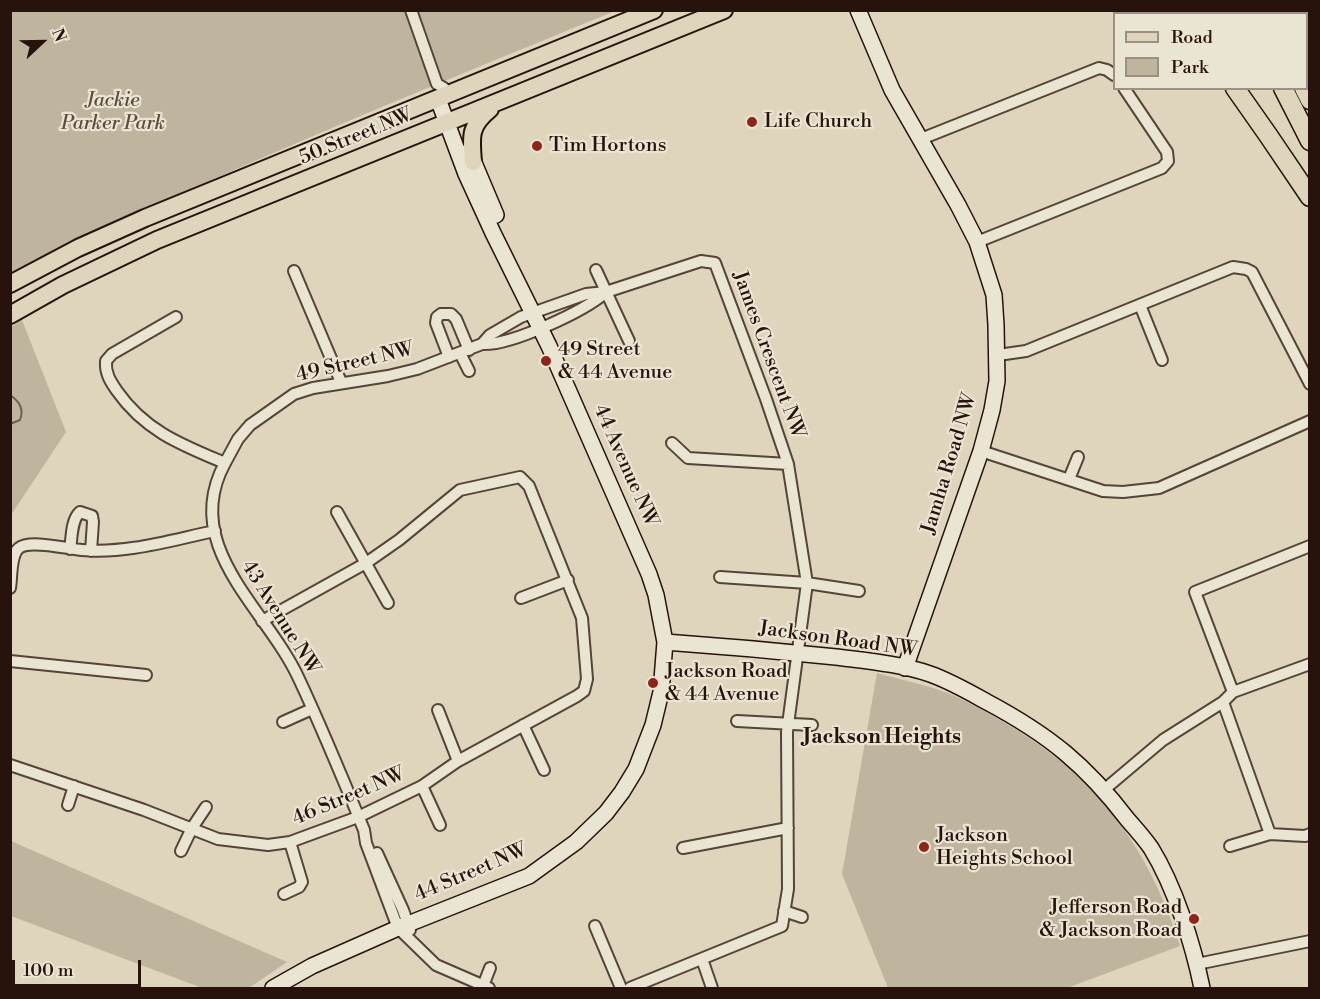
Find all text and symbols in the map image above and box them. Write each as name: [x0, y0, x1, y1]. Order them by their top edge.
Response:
north arrow: [12, 12, 72, 72]
legend: [1113, 12, 1308, 90]
text: N: [47, 26, 70, 45]
text: Road: [1171, 26, 1213, 49]
text: Park: [1171, 56, 1208, 79]
park label: Jackie Parker Park: [61, 89, 165, 136]
street label: 50 Street NW: [296, 103, 416, 171]
place label: Life Church: [764, 110, 872, 134]
marker: Life Church: [745, 115, 759, 129]
place label: Tim Hortons: [549, 134, 666, 158]
marker: Tim Hortons: [530, 139, 544, 153]
street label: James Crescent NW: [727, 268, 809, 442]
street label: 49 Street NW: [294, 338, 416, 388]
place label: 49 Street & 44 Avenue: [558, 338, 672, 385]
marker: 49 Street & 44 Avenue: [539, 354, 553, 368]
street label: Jamha Road NW: [917, 391, 983, 537]
street label: 44 Avenue NW: [587, 401, 663, 531]
street label: 43 Avenue NW: [235, 556, 325, 680]
street label: Jackson Road NW: [757, 617, 919, 663]
place label: Jackson Road & 44 Avenue: [665, 660, 787, 707]
marker: Jackson Road & 44 Avenue: [646, 676, 660, 690]
district label: Jackson Heights: [803, 725, 961, 751]
street label: 46 Street NW: [289, 763, 409, 831]
place label: Jackson Heights School: [936, 824, 1073, 871]
street label: 44 Street NW: [411, 839, 531, 907]
marker: Jackson Heights School: [917, 840, 931, 854]
place label: Jefferson Road & Jackson Road: [1040, 896, 1182, 943]
marker: Jefferson Road & Jackson Road: [1187, 912, 1201, 926]
scale bar: [15, 948, 144, 986]
text: 100 m: [23, 959, 74, 982]

